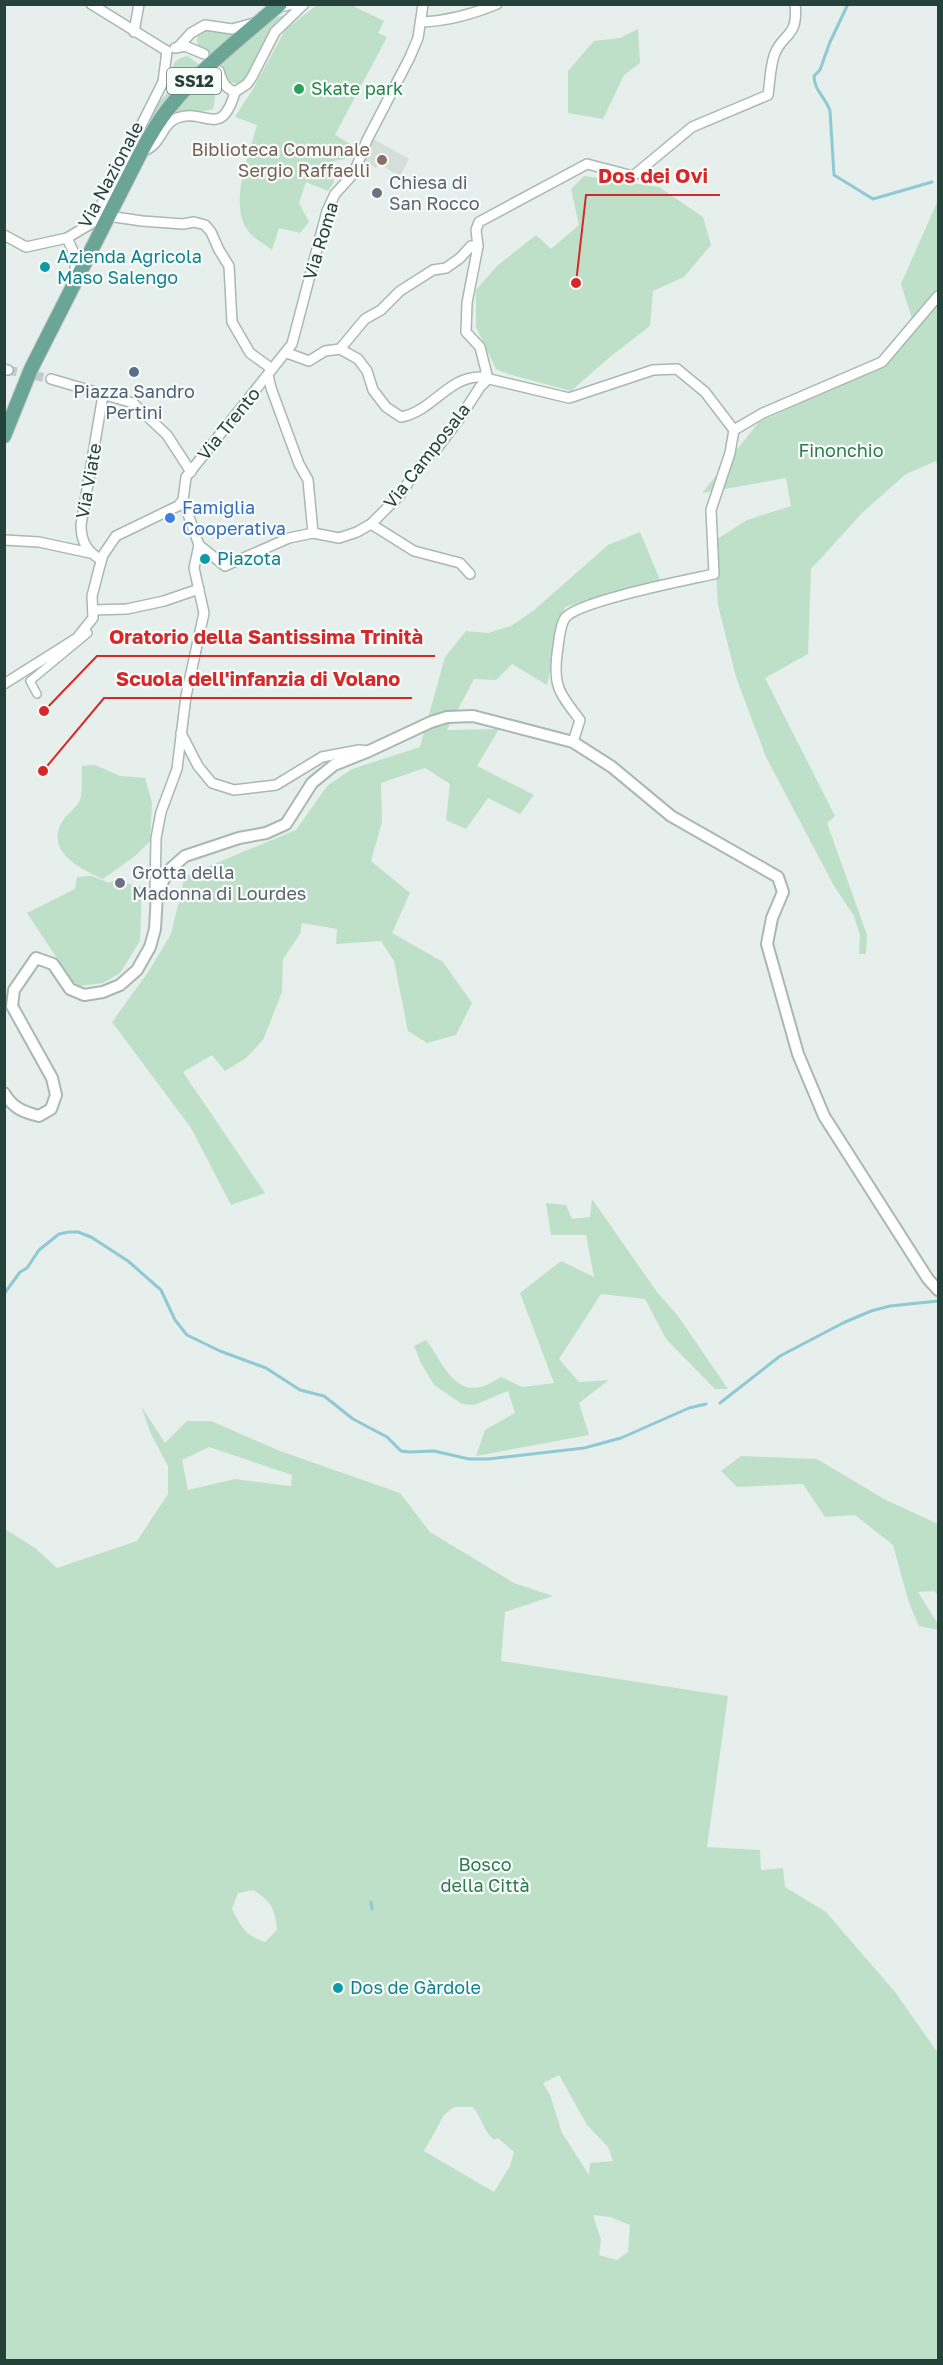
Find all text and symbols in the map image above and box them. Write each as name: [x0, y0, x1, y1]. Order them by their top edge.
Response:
road number: SS12: [167, 68, 221, 94]
place label: Skate park: [311, 77, 403, 99]
marker: Skate park: [292, 82, 306, 96]
street label: Via Nazionale: [73, 118, 147, 232]
place label: Biblioteca Comunale Sergio Raffaelli: [191, 138, 370, 181]
marker: Biblioteca Comunale Sergio Raffaelli: [375, 153, 389, 167]
callout: Dos dei Ovi: [586, 157, 720, 195]
text: Dos dei Ovi: [598, 163, 708, 187]
place label: Chiesa di San Rocco: [389, 171, 480, 214]
marker: Chiesa di San Rocco: [370, 186, 384, 200]
street label: Via Roma: [298, 199, 342, 282]
place label: Azienda Agricola Maso Salengo: [57, 245, 202, 288]
marker: Azienda Agricola Maso Salengo: [38, 260, 52, 274]
marker: Piazza Sandro Pertini: [127, 365, 141, 379]
place label: Piazza Sandro Pertini: [73, 380, 195, 423]
street label: Via Trento: [192, 383, 264, 464]
street label: Via Camposala: [378, 398, 474, 512]
park label: Finonchio: [799, 439, 883, 461]
street label: Via Viate: [71, 441, 105, 520]
place label: Famiglia Cooperativa: [182, 496, 286, 539]
marker: Famiglia Cooperativa: [163, 511, 177, 525]
place label: Piazota: [217, 547, 281, 569]
marker: Piazota: [198, 552, 212, 566]
callout: Oratorio della Santissima Trinità: [97, 618, 435, 656]
text: Oratorio della Santissima Trinità: [109, 624, 423, 648]
callout: Scuola dell'infanzia di Volano: [104, 660, 412, 698]
text: Scuola dell'infanzia di Volano: [116, 666, 400, 690]
place label: Grotta della Madonna di Lourdes: [132, 861, 306, 904]
marker: Grotta della Madonna di Lourdes: [113, 876, 127, 890]
park label: Bosco della Città: [440, 1853, 530, 1896]
place label: Dos de Gàrdole: [350, 1976, 481, 1998]
marker: Dos de Gàrdole: [331, 1981, 345, 1995]

